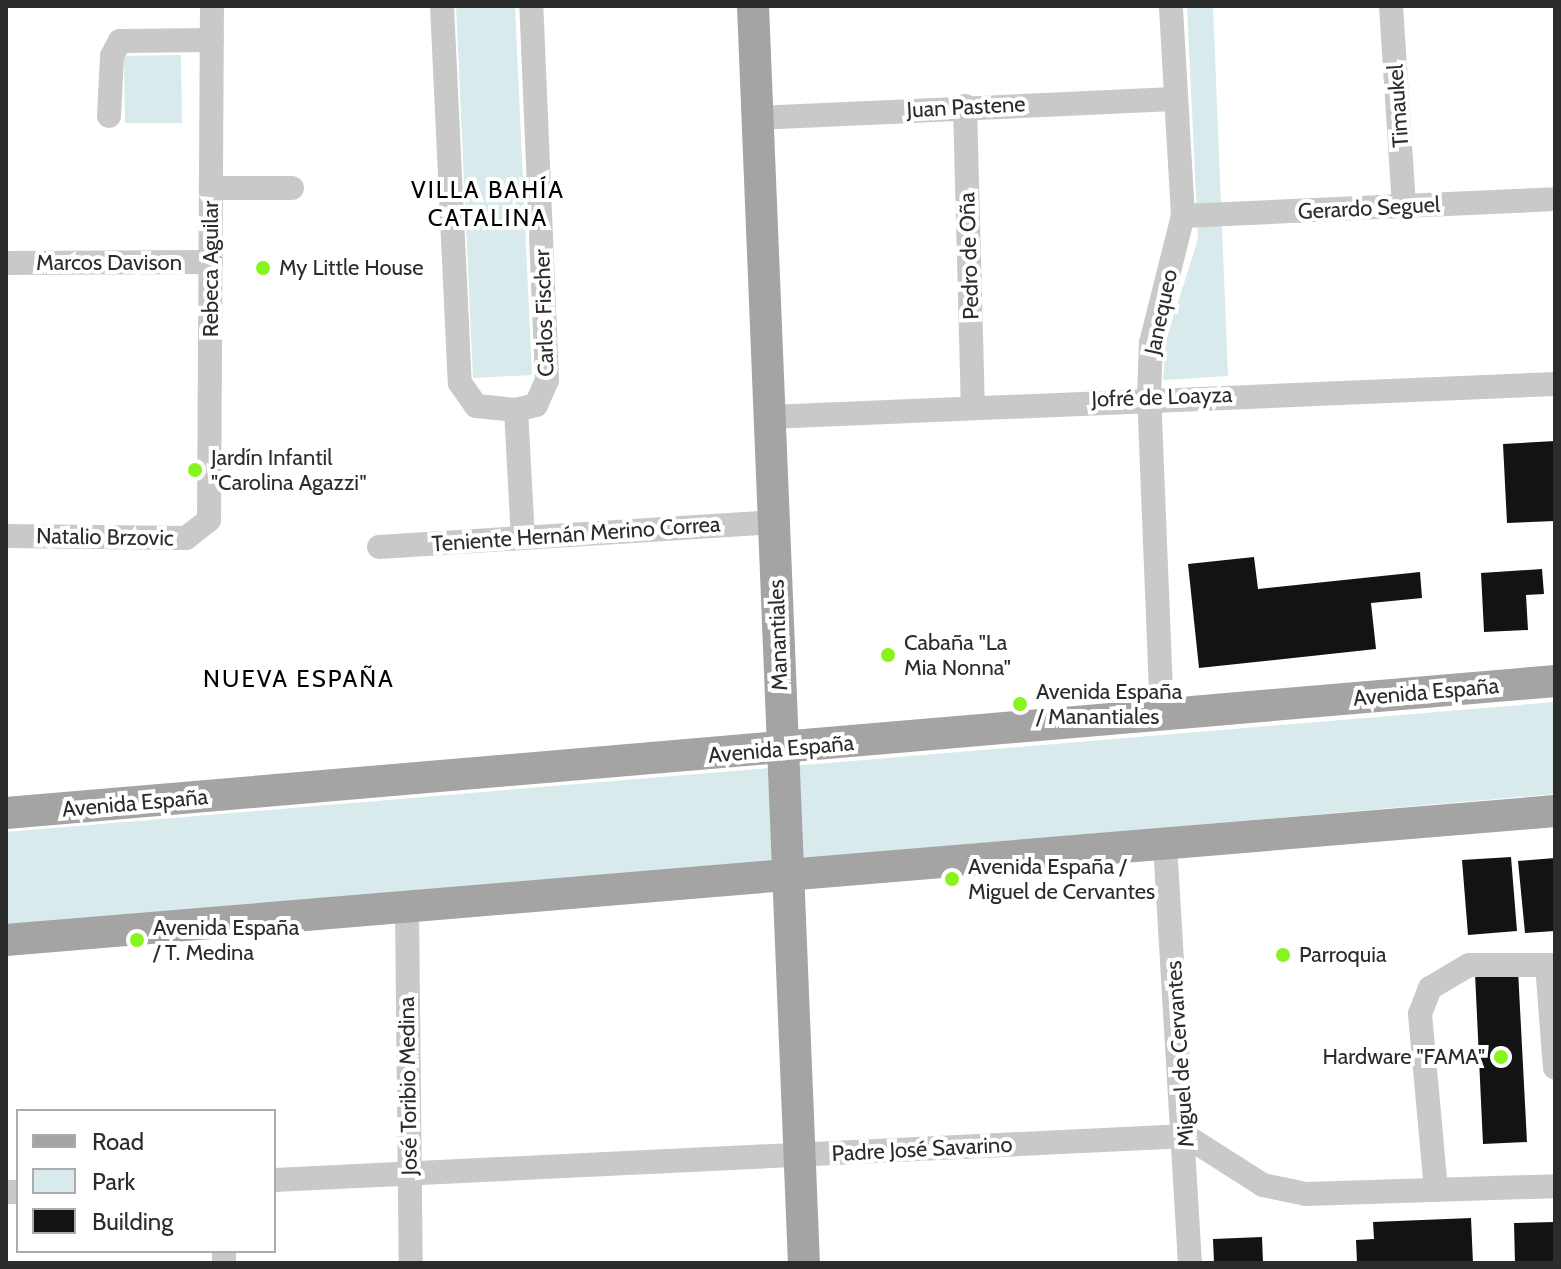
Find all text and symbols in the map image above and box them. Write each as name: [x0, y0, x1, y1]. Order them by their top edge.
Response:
street label: Timaukel: [1382, 63, 1414, 149]
street label: Juan Pastene: [906, 91, 1026, 123]
district label: VILLA BAHÍA CATALINA: [411, 176, 565, 232]
street label: Gerardo Seguel: [1297, 191, 1441, 225]
street label: Pedro de Oña: [954, 192, 984, 320]
street label: Rebeca Aguilar: [198, 201, 224, 337]
street label: Carlos Fischer: [529, 249, 559, 377]
street label: Marcos Davison: [36, 250, 182, 276]
place label: My Little House: [279, 255, 423, 281]
marker: My Little House: [254, 259, 272, 277]
street label: Janequeo: [1139, 267, 1183, 357]
street label: Jofré de Loayza: [1091, 381, 1233, 413]
place label: Jardín Infantil "Carolina Agazzi": [211, 444, 367, 496]
marker: Jardín Infantil "Carolina Agazzi": [186, 461, 204, 479]
street label: Teniente Hernán Merino Correa: [431, 511, 721, 557]
street label: Natalio Brzovic: [36, 523, 174, 551]
street label: Manantiales: [763, 579, 793, 691]
place label: Cabaña "La Mia Nonna": [904, 629, 1011, 680]
marker: Cabaña "La Mia Nonna": [879, 646, 897, 664]
district label: NUEVA ESPAÑA: [203, 665, 395, 693]
street label: Avenida España: [1352, 672, 1500, 712]
place label: Avenida España / Manantiales: [1036, 678, 1182, 730]
marker: Avenida España / Manantiales: [1011, 695, 1029, 713]
street label: Avenida España: [707, 729, 855, 769]
street label: Avenida España: [61, 783, 209, 823]
place label: Avenida España / Miguel de Cervantes: [968, 853, 1155, 904]
marker: Avenida España / Miguel de Cervantes: [943, 870, 961, 888]
place label: Avenida España / T. Medina: [153, 914, 299, 966]
marker: Avenida España / T. Medina: [128, 931, 146, 949]
place label: Parroquia: [1299, 942, 1387, 968]
marker: Parroquia: [1274, 946, 1292, 964]
street label: Miguel de Cervantes: [1160, 960, 1200, 1148]
street label: José Toribio Medina: [393, 996, 423, 1176]
place label: Hardware "FAMA": [1322, 1044, 1485, 1070]
marker: Hardware "FAMA": [1492, 1048, 1510, 1066]
legend: [16, 1109, 276, 1253]
text: Road: [92, 1127, 144, 1156]
street label: Padre José Savarino: [831, 1131, 1013, 1167]
text: Park: [92, 1167, 135, 1196]
text: Building: [92, 1207, 173, 1236]

